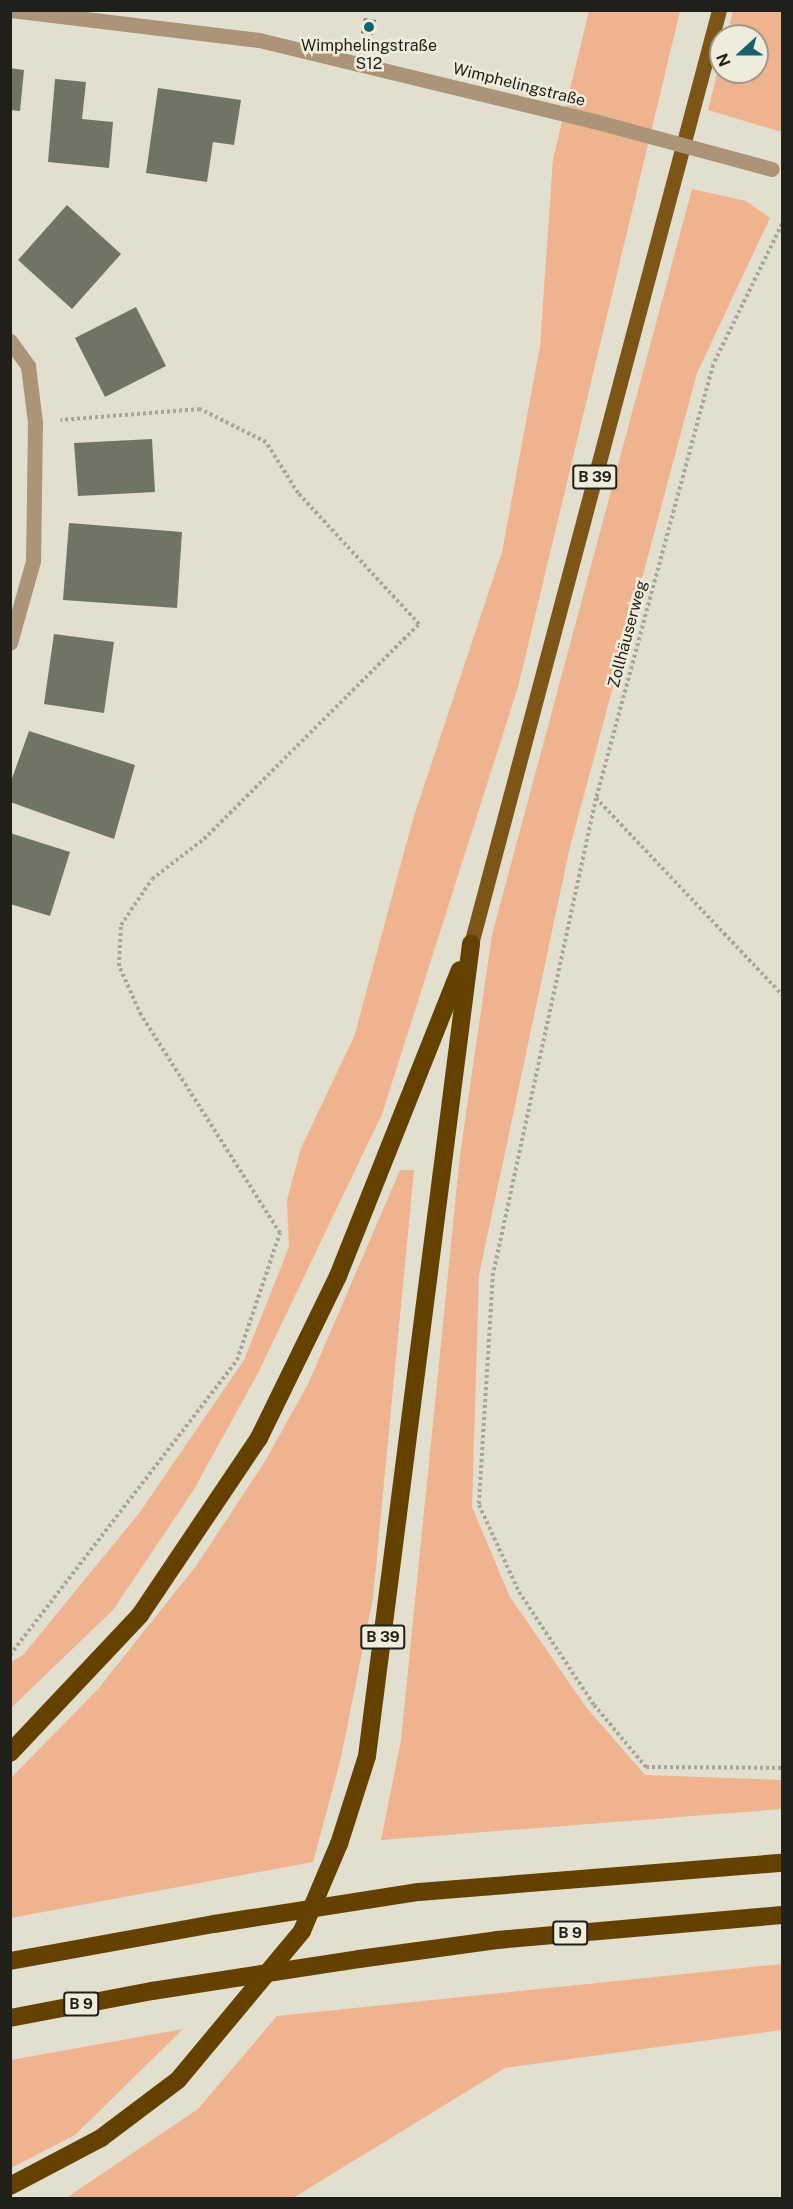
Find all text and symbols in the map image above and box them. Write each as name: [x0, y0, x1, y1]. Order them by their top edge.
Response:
marker: Wimphelingstraße S12: [362, 20, 376, 34]
north arrow: [709, 24, 769, 84]
place label: Wimphelingstraße S12: [301, 36, 437, 74]
text: N: [712, 51, 735, 69]
street label: Wimphelingstraße: [451, 59, 587, 111]
road number: B 39: [571, 465, 619, 489]
street label: Zollhäuserweg: [604, 578, 652, 690]
road number: B 39: [359, 1625, 407, 1649]
road number: B 9: [552, 1921, 588, 1945]
road number: B 9: [63, 1992, 99, 2016]

